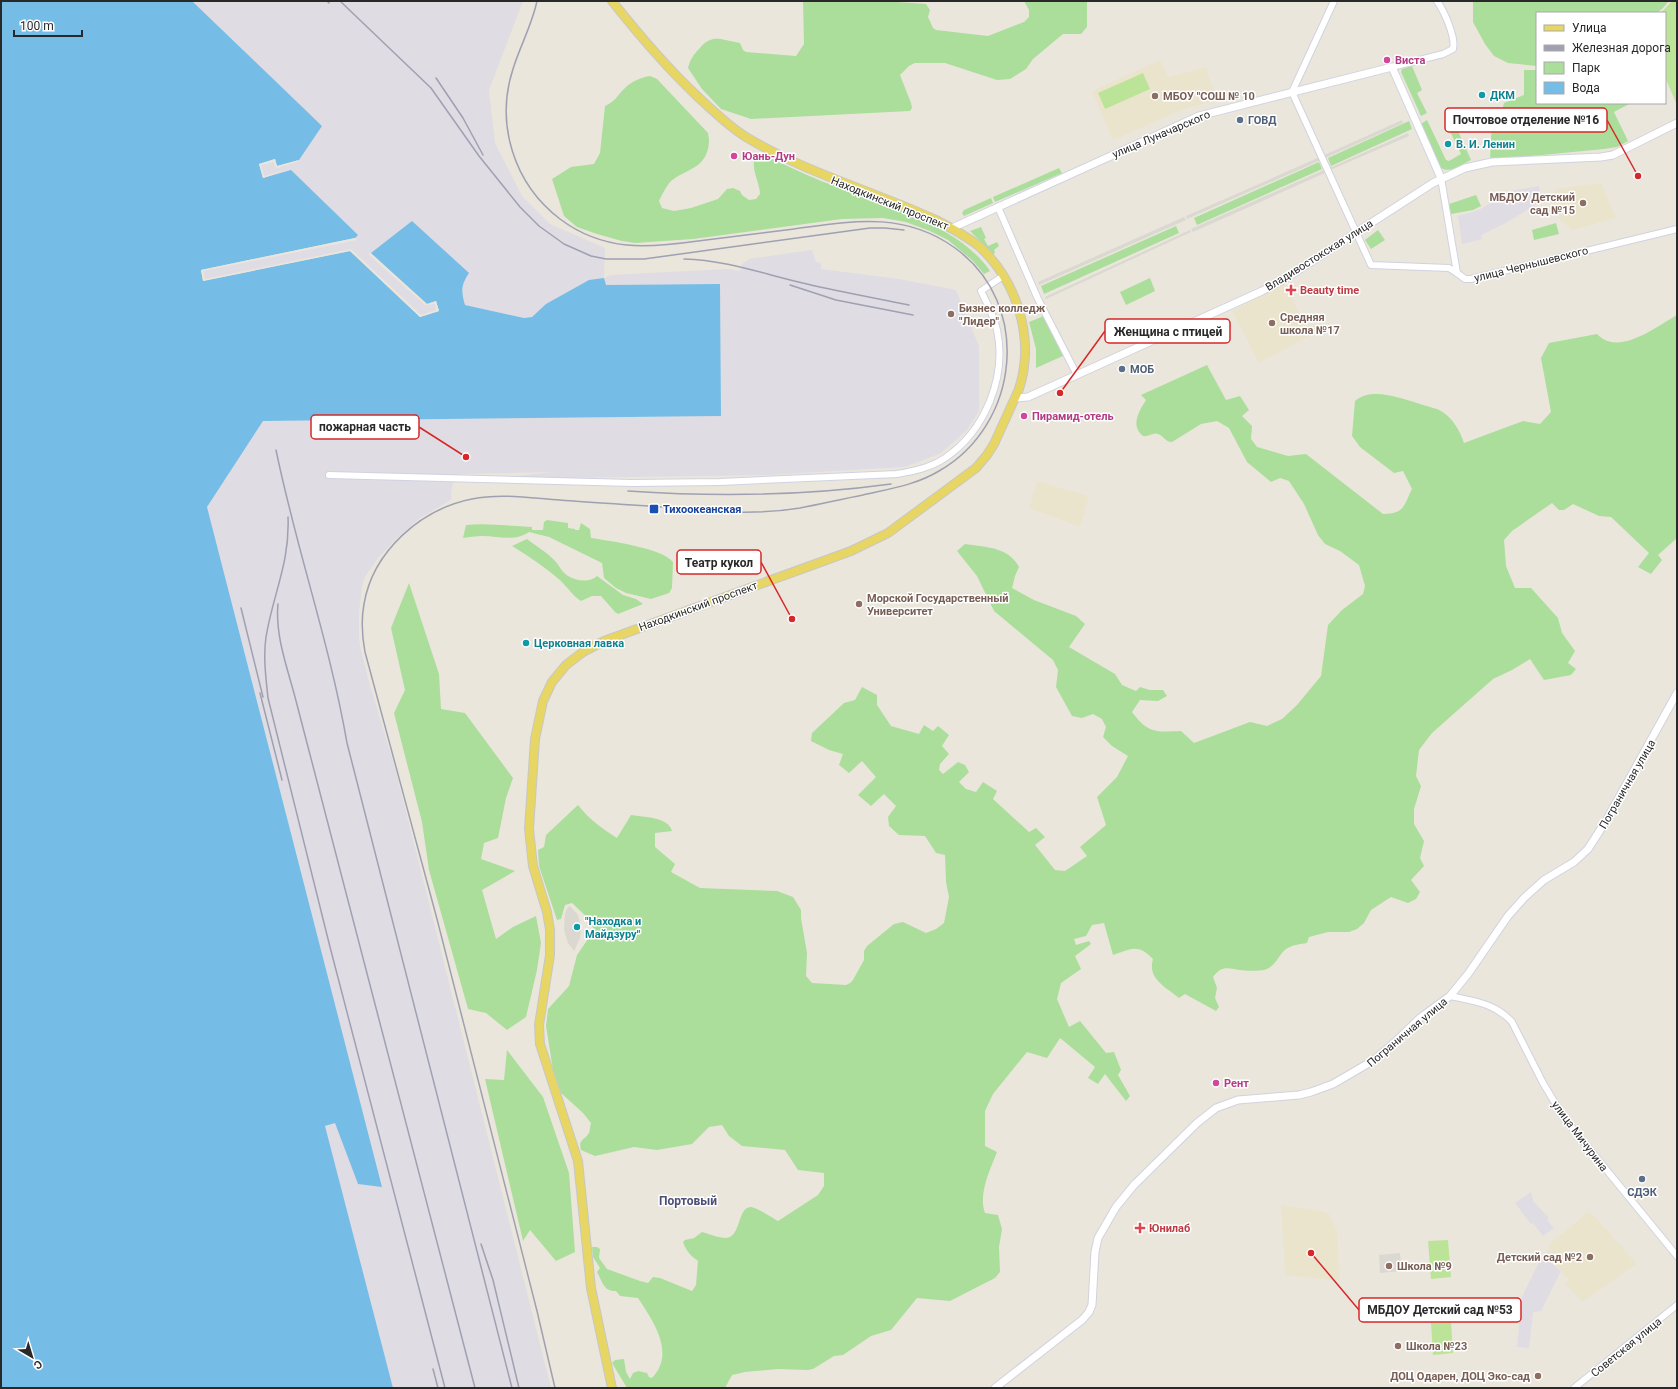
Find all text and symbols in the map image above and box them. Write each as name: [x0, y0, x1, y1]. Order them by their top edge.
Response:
scale bar: [14, 12, 82, 38]
legend: [1536, 12, 1666, 104]
text: 100 m: [20, 19, 54, 33]
text: Улица: [1572, 21, 1607, 35]
text: Железная дорога: [1572, 41, 1671, 55]
place label: Виста: [1395, 54, 1426, 67]
marker: Виста: [1382, 55, 1392, 65]
text: Парк: [1572, 61, 1601, 75]
text: Вода: [1572, 81, 1600, 95]
place label: ДКМ: [1490, 89, 1515, 102]
place label: МБОУ "СОШ № 10: [1163, 90, 1255, 103]
marker: ДКМ: [1477, 90, 1487, 100]
marker: МБОУ "СОШ № 10: [1150, 91, 1160, 101]
street label: улица Луначарского: [1110, 108, 1212, 161]
callout: Почтовое отделение №16: [1445, 108, 1607, 132]
text: Почтовое отделение №16: [1453, 113, 1599, 127]
place label: ГОВД: [1248, 114, 1277, 127]
marker: ГОВД: [1235, 115, 1245, 125]
place label: В. И. Ленин: [1456, 138, 1515, 151]
marker: В. И. Ленин: [1443, 139, 1453, 149]
place label: Юань-Дун: [742, 150, 795, 163]
marker: Юань-Дун: [729, 151, 739, 161]
street label: Находкинский проспект: [829, 174, 951, 233]
place label: МБДОУ Детский сад №15: [1489, 191, 1575, 217]
marker: МБДОУ Детский сад №15: [1578, 198, 1588, 208]
street label: Владивостокская улица: [1263, 217, 1375, 294]
street label: улица Чернышевского: [1473, 244, 1589, 285]
marker: Beauty time: [1285, 284, 1297, 296]
place label: Beauty time: [1300, 284, 1359, 297]
place label: Бизнес колледж "Лидер": [959, 302, 1046, 328]
marker: Бизнес колледж "Лидер": [946, 309, 956, 319]
place label: Средняя школа №17: [1280, 311, 1340, 337]
marker: Средняя школа №17: [1267, 318, 1277, 328]
callout: Женщина с птицей: [1105, 319, 1230, 343]
text: Женщина с птицей: [1114, 325, 1222, 339]
place label: МОБ: [1130, 363, 1154, 376]
marker: МОБ: [1117, 364, 1127, 374]
place label: Пирамид-отель: [1032, 410, 1114, 423]
marker: Пирамид-отель: [1019, 411, 1029, 421]
callout: пожарная часть: [311, 415, 419, 439]
text: пожарная часть: [319, 420, 411, 434]
marker: Тихоокеанская: [648, 503, 660, 515]
place label: Тихоокеанская: [663, 503, 741, 516]
callout: Театр кукол: [677, 550, 761, 574]
text: Театр кукол: [685, 556, 753, 570]
street label: Находкинский проспект: [637, 579, 760, 634]
place label: Морской Государственный Университет: [867, 592, 1009, 618]
marker: Морской Государственный Университет: [854, 599, 864, 609]
place label: Церковная лавка: [534, 637, 624, 650]
marker: Церковная лавка: [521, 638, 531, 648]
street label: Пограничная улица: [1597, 737, 1658, 831]
place label: "Находка и Майдзуру": [585, 915, 641, 941]
marker: "Находка и Майдзуру": [572, 922, 582, 932]
street label: Пограничная улица: [1365, 995, 1450, 1070]
place label: Рент: [1224, 1077, 1249, 1090]
marker: Рент: [1211, 1078, 1221, 1088]
street label: улица Мичурина: [1549, 1098, 1610, 1174]
marker: СДЭК: [1637, 1174, 1647, 1184]
place label: СДЭК: [1627, 1186, 1658, 1199]
district label: Портовый: [659, 1194, 717, 1208]
marker: Юнилаб: [1134, 1222, 1146, 1234]
place label: Юнилаб: [1149, 1222, 1190, 1235]
place label: Детский сад №2: [1497, 1251, 1582, 1264]
marker: Детский сад №2: [1585, 1252, 1595, 1262]
place label: Школа №9: [1397, 1260, 1452, 1273]
marker: Школа №9: [1384, 1261, 1394, 1271]
callout: МБДОУ Детский сад №53: [1359, 1298, 1521, 1322]
text: МБДОУ Детский сад №53: [1367, 1303, 1513, 1317]
street label: Советская улица: [1588, 1315, 1664, 1380]
north arrow: [12, 1337, 52, 1377]
place label: Школа №23: [1406, 1340, 1467, 1353]
marker: Школа №23: [1393, 1341, 1403, 1351]
text: С: [31, 1357, 45, 1372]
place label: ДОЦ Одарен, ДОЦ Эко-сад: [1390, 1370, 1530, 1383]
marker: ДОЦ Одарен, ДОЦ Эко-сад: [1533, 1371, 1543, 1381]

